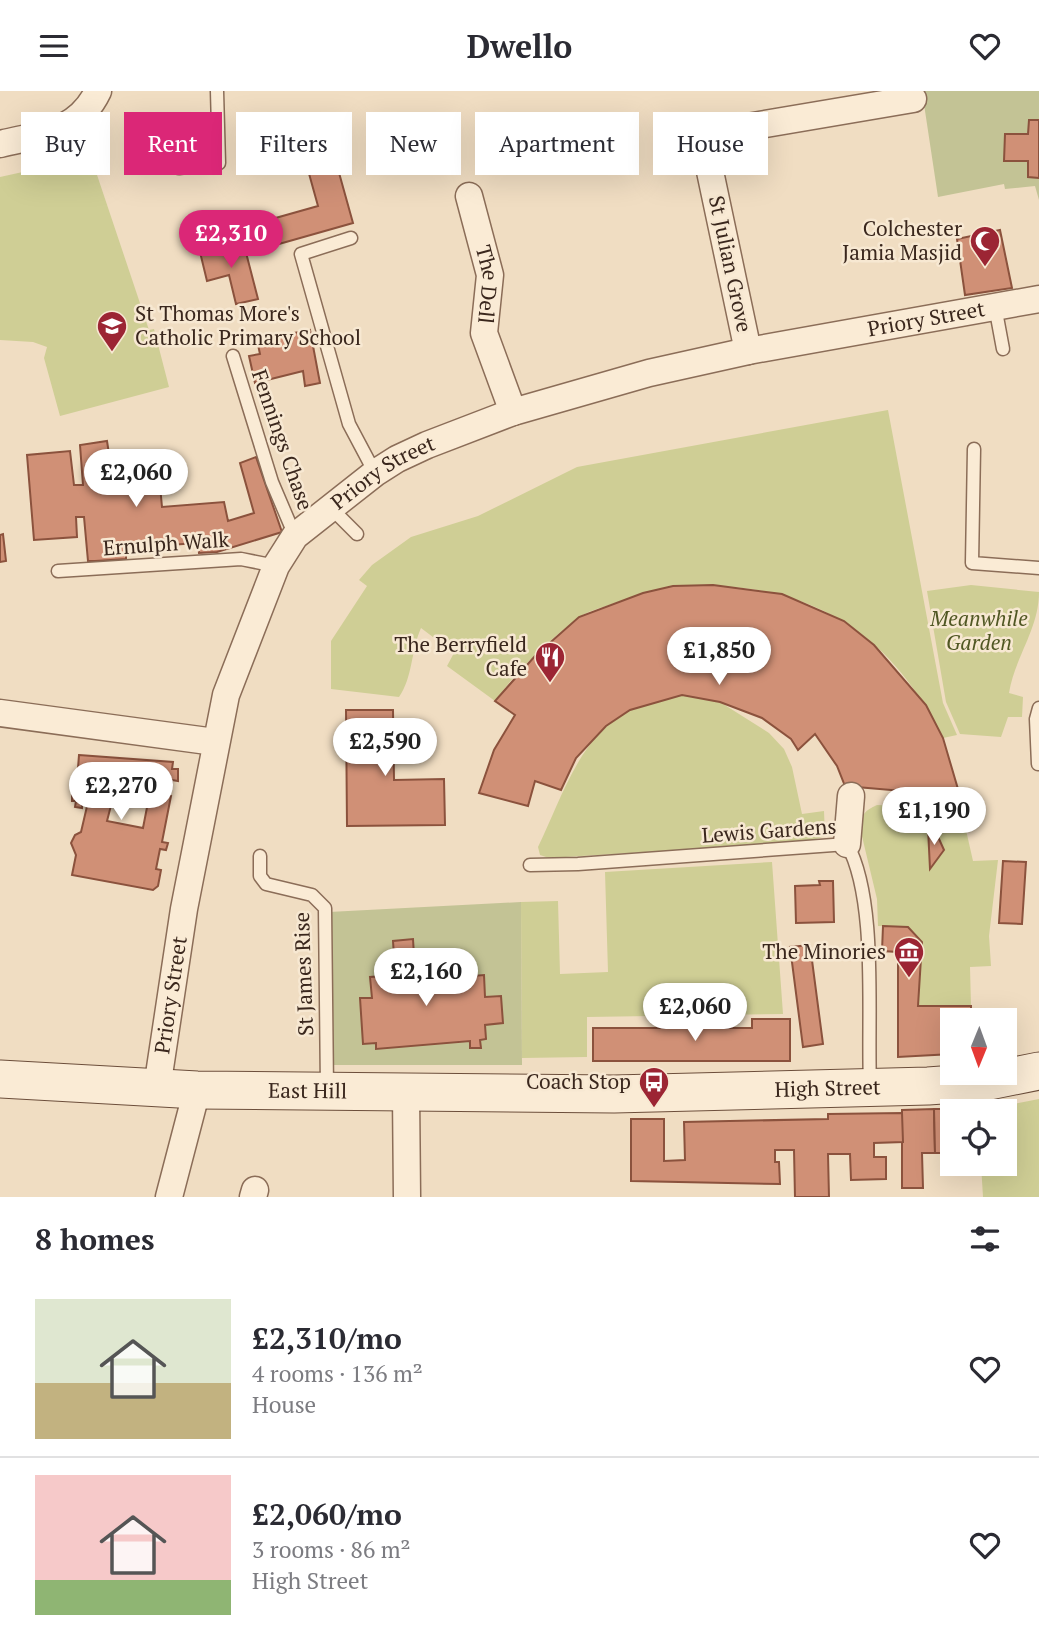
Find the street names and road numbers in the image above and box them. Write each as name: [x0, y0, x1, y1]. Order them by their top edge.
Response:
street label: St Julian Grove: [703, 193, 759, 335]
street label: The Dell: [470, 242, 505, 325]
street label: Priory Street: [865, 294, 987, 342]
street label: Fennings Chase: [246, 366, 320, 514]
street label: Priory Street: [325, 428, 439, 515]
street label: Ernulph Walk: [102, 525, 230, 561]
street label: Lewis Gardens: [701, 811, 837, 849]
street label: St James Rise: [287, 912, 319, 1037]
street label: Priory Street: [147, 934, 193, 1056]
street label: High Street: [774, 1072, 881, 1103]
street label: East Hill: [268, 1076, 347, 1104]

